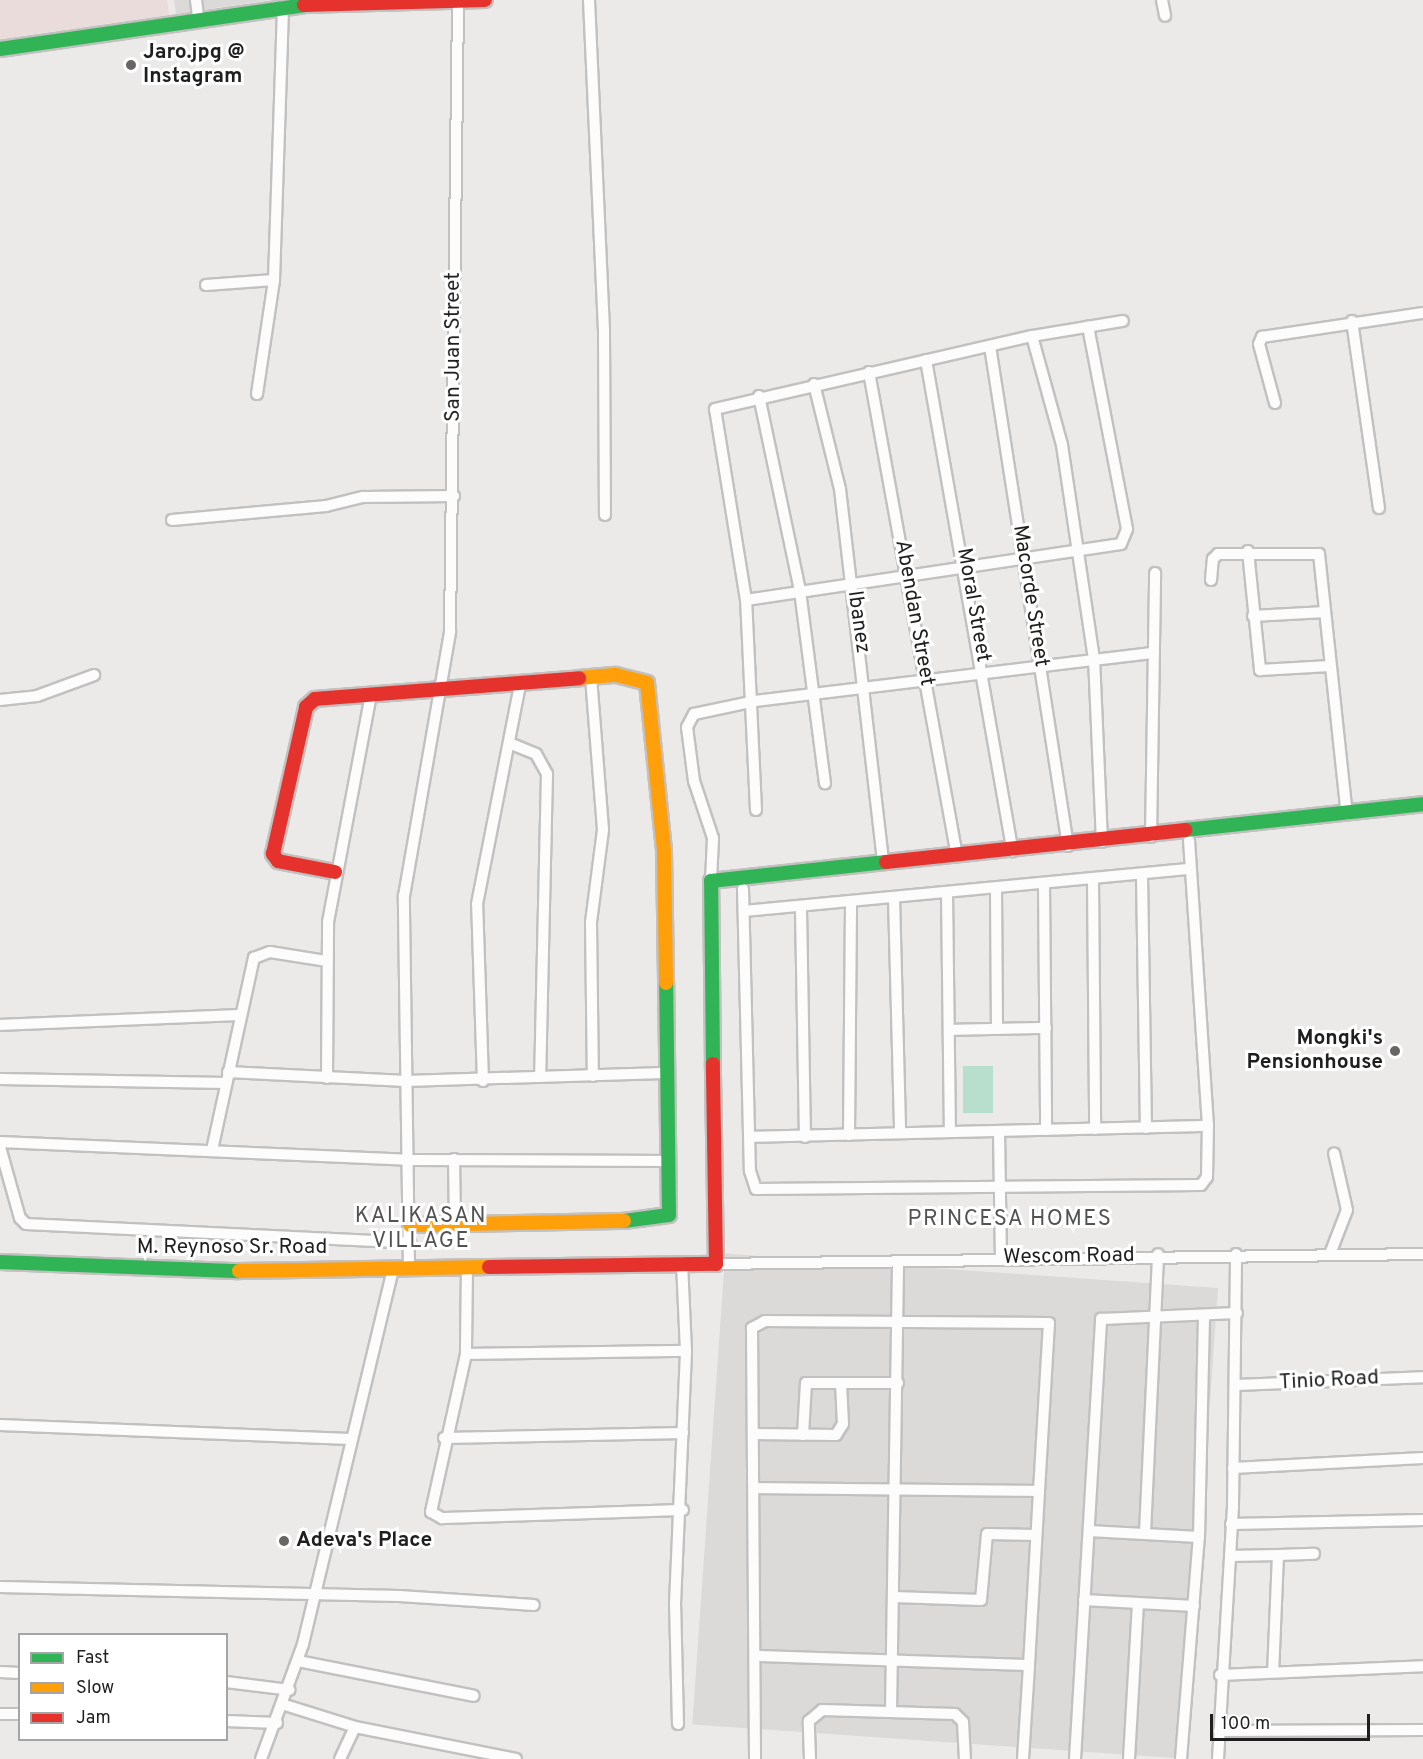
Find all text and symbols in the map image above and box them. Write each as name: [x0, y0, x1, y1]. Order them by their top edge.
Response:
place label: Jaro.jpg @ Instagram: [143, 40, 245, 90]
marker: Jaro.jpg @ Instagram: [124, 58, 138, 72]
street label: San Juan Street: [441, 272, 467, 422]
street label: Macorde Street: [1006, 523, 1054, 669]
street label: Abendan Street: [889, 538, 939, 688]
street label: Moral Street: [951, 546, 995, 664]
street label: Ibanez: [841, 589, 875, 655]
place label: Mongki's Pensionhouse: [1247, 1026, 1383, 1076]
marker: Mongki's Pensionhouse: [1388, 1044, 1402, 1058]
district label: KALIKASAN VILLAGE: [355, 1203, 487, 1254]
district label: PRINCESA HOMES: [907, 1207, 1113, 1233]
street label: M. Reynoso Sr. Road: [137, 1235, 327, 1261]
street label: Wescom Road: [1003, 1243, 1135, 1271]
street label: Tinio Road: [1278, 1366, 1380, 1396]
place label: Adeva's Place: [296, 1528, 432, 1554]
marker: Adeva's Place: [277, 1534, 291, 1548]
legend: [18, 1633, 228, 1741]
text: Fast: [76, 1647, 109, 1670]
text: Slow: [76, 1677, 114, 1700]
scale bar: [1213, 1702, 1374, 1740]
text: Jam: [76, 1707, 111, 1730]
text: 100 m: [1221, 1713, 1270, 1736]

